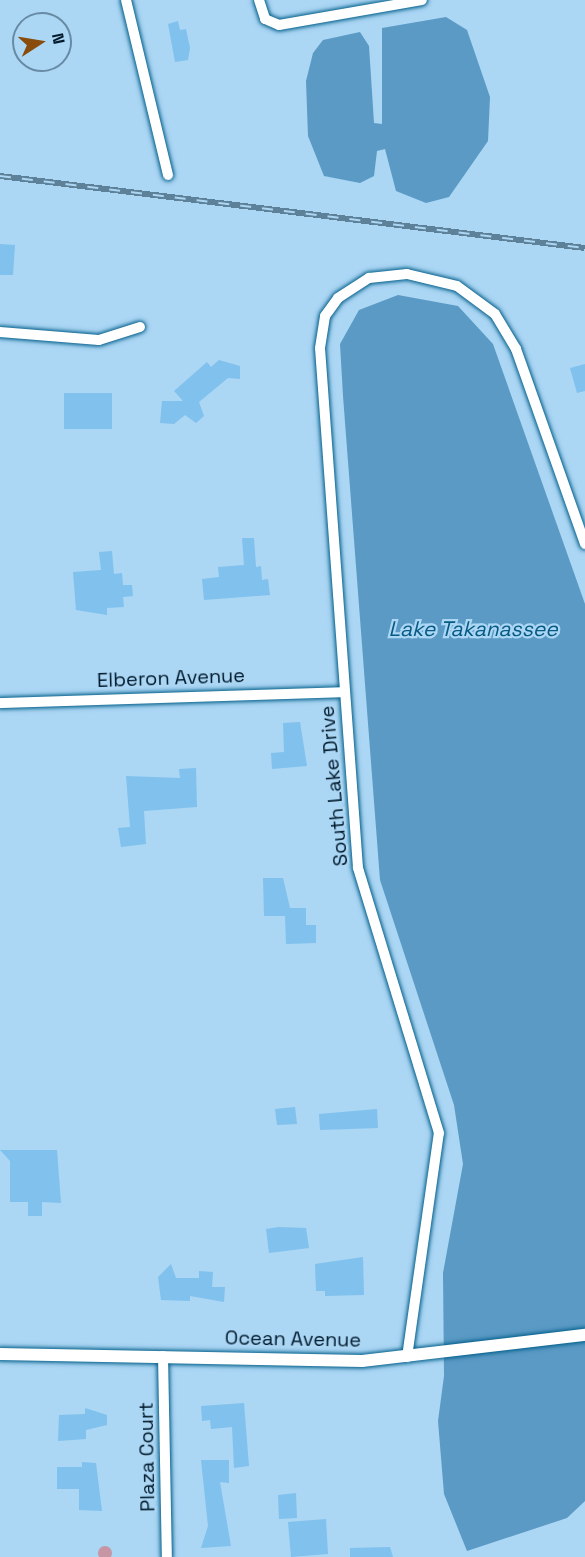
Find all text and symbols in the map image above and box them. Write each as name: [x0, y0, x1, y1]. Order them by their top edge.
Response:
north arrow: [12, 12, 72, 72]
text: N: [47, 31, 70, 46]
water label: Lake Takanassee: [388, 616, 558, 642]
street label: Elberon Avenue: [96, 663, 246, 693]
street label: South Lake Drive: [315, 705, 353, 867]
street label: Ocean Avenue: [224, 1326, 362, 1352]
street label: Plaza Court: [134, 1402, 160, 1512]

